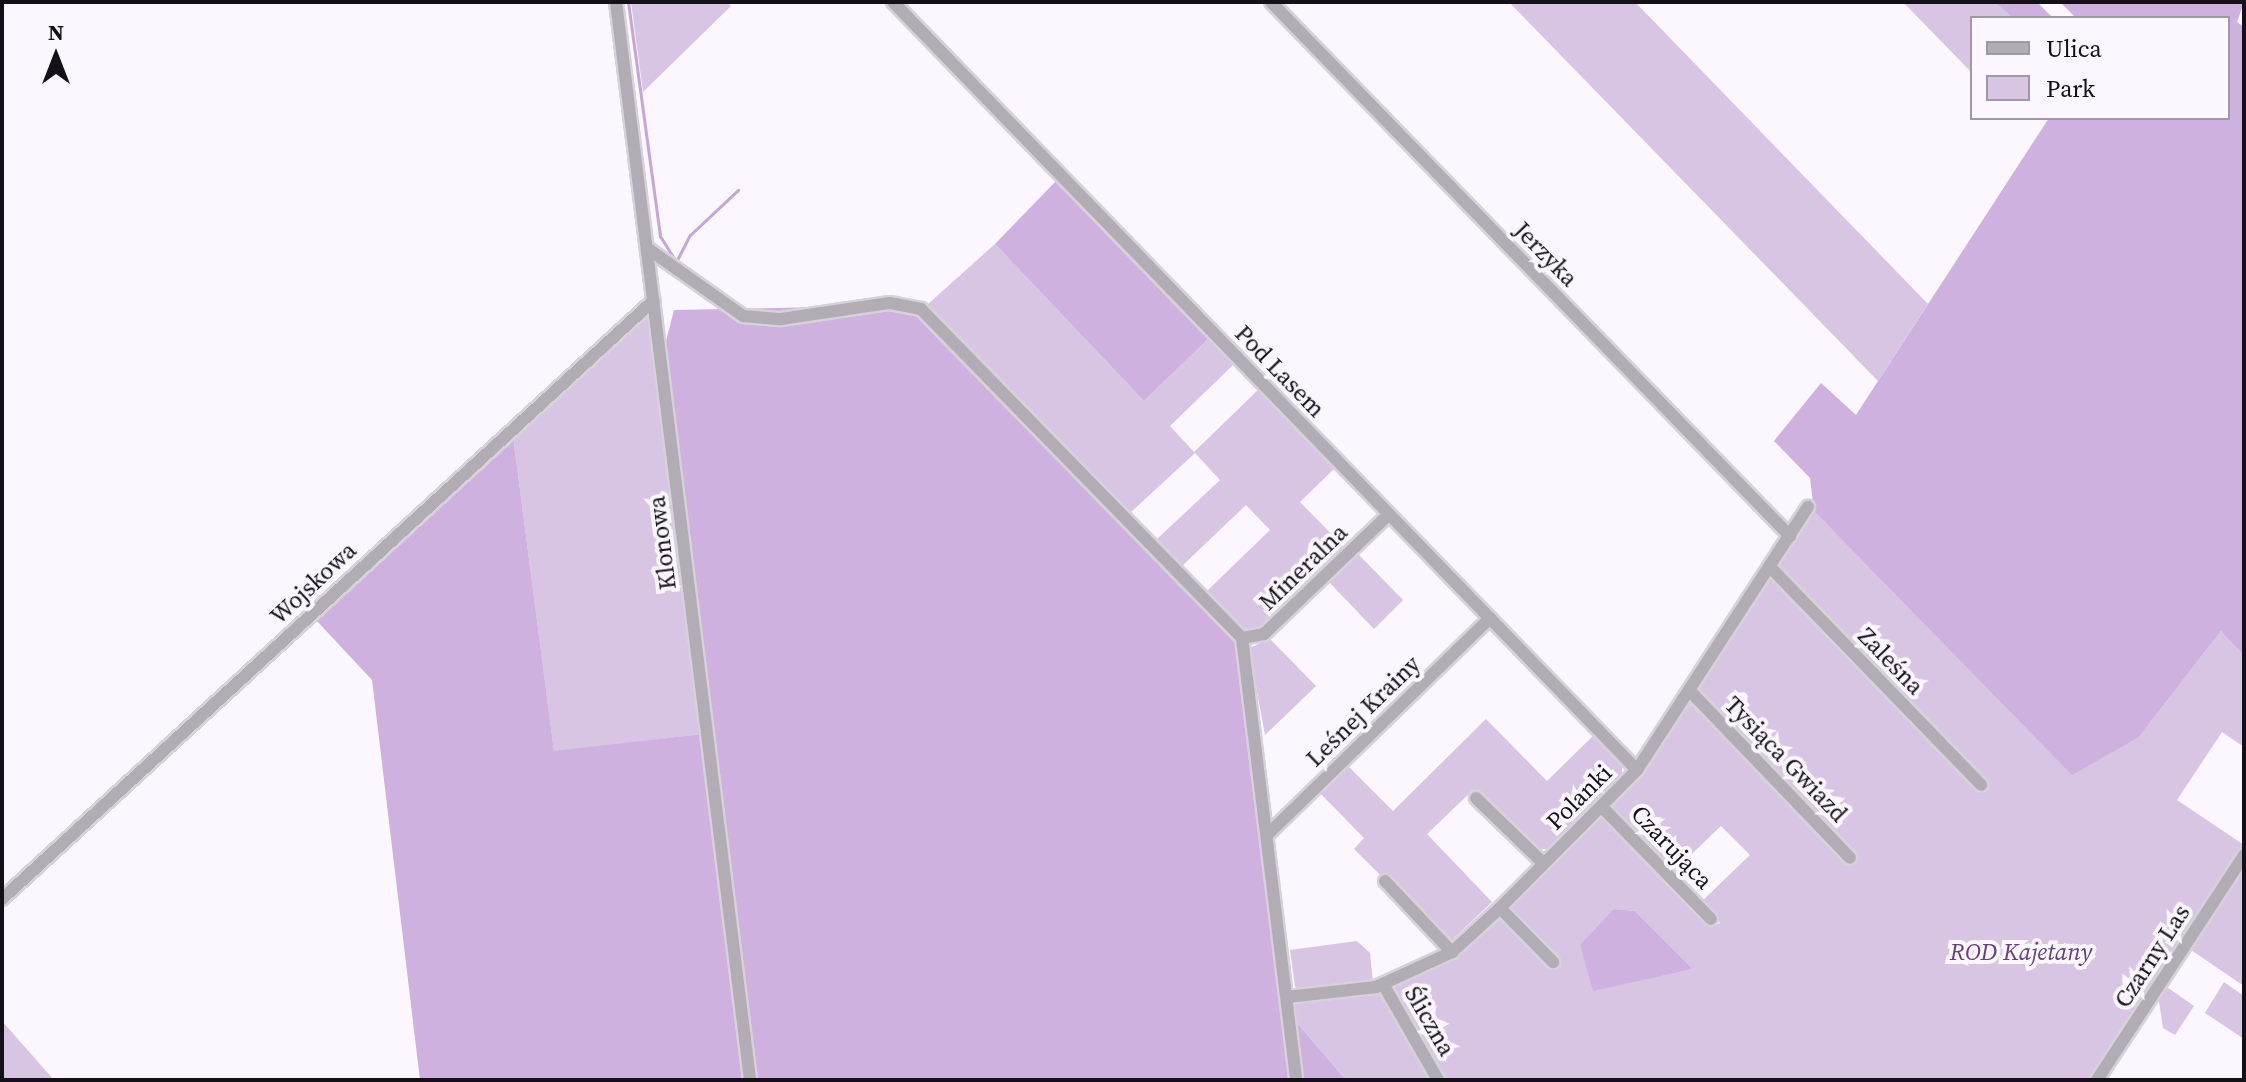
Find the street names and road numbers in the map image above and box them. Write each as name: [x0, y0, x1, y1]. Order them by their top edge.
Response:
street label: Jerzyka: [1508, 216, 1584, 292]
street label: Pod Lasem: [1229, 319, 1331, 423]
street label: Klonowa: [642, 494, 682, 592]
street label: Mineralna: [1253, 518, 1353, 616]
street label: Wojskowa: [264, 536, 362, 630]
street label: Zaleśna: [1852, 622, 1930, 700]
street label: Leśnej Krainy: [1300, 649, 1426, 773]
street label: Tysiąca Gwiazd: [1719, 690, 1853, 828]
street label: Polanki: [1540, 758, 1618, 836]
street label: Czarująca: [1625, 799, 1719, 895]
street label: Czarny Las: [2108, 899, 2196, 1013]
street label: Śliczna: [1399, 981, 1461, 1061]

